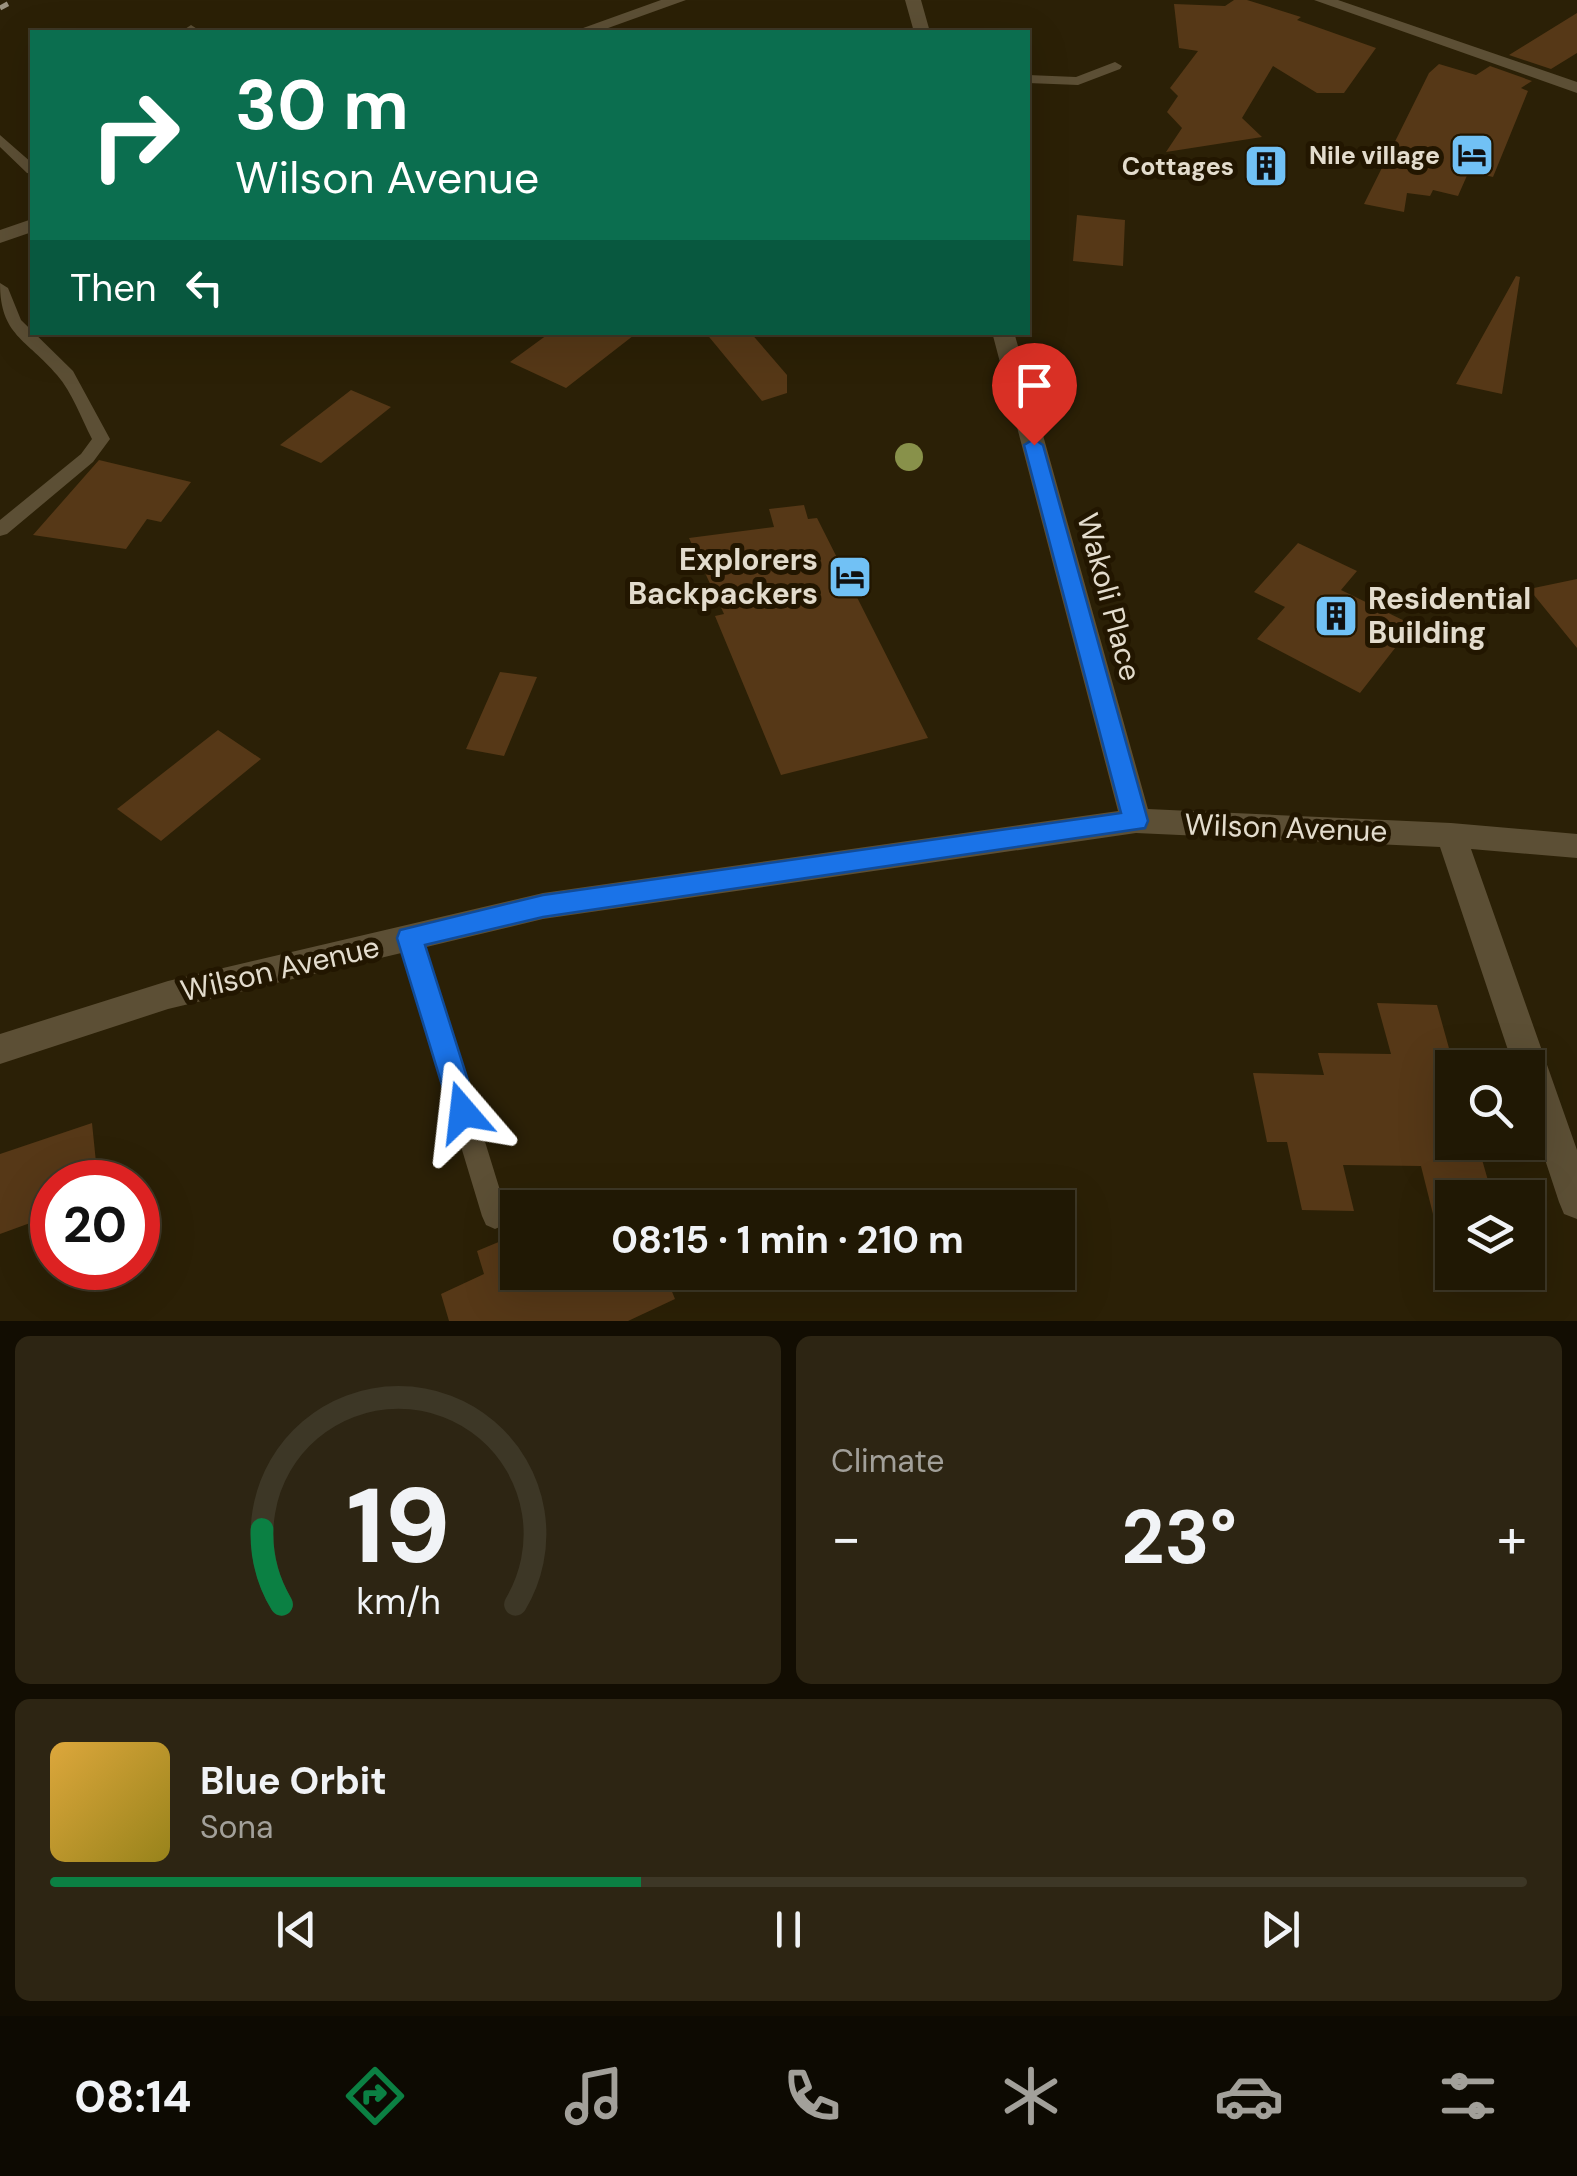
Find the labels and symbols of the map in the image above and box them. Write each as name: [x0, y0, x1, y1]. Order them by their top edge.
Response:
hotel icon: Nile village: [1449, 132, 1495, 178]
place label: Nile village: [1309, 139, 1440, 172]
building icon: Cottages: [1243, 143, 1289, 189]
place label: Cottages: [1122, 150, 1234, 183]
pin: [992, 343, 1077, 446]
street label: Wakoli Place: [1068, 509, 1151, 685]
place label: Explorers Backpackers: [628, 540, 818, 613]
hotel icon: Explorers Backpackers: [827, 554, 873, 600]
place label: Residential Building: [1368, 579, 1531, 652]
building icon: Residential Building: [1313, 593, 1359, 639]
street label: Wilson Avenue: [1184, 804, 1388, 851]
street label: Wilson Avenue: [177, 927, 383, 1010]
position arrow: [411, 1060, 515, 1164]
speed limit sign: 20: [30, 1160, 160, 1290]

